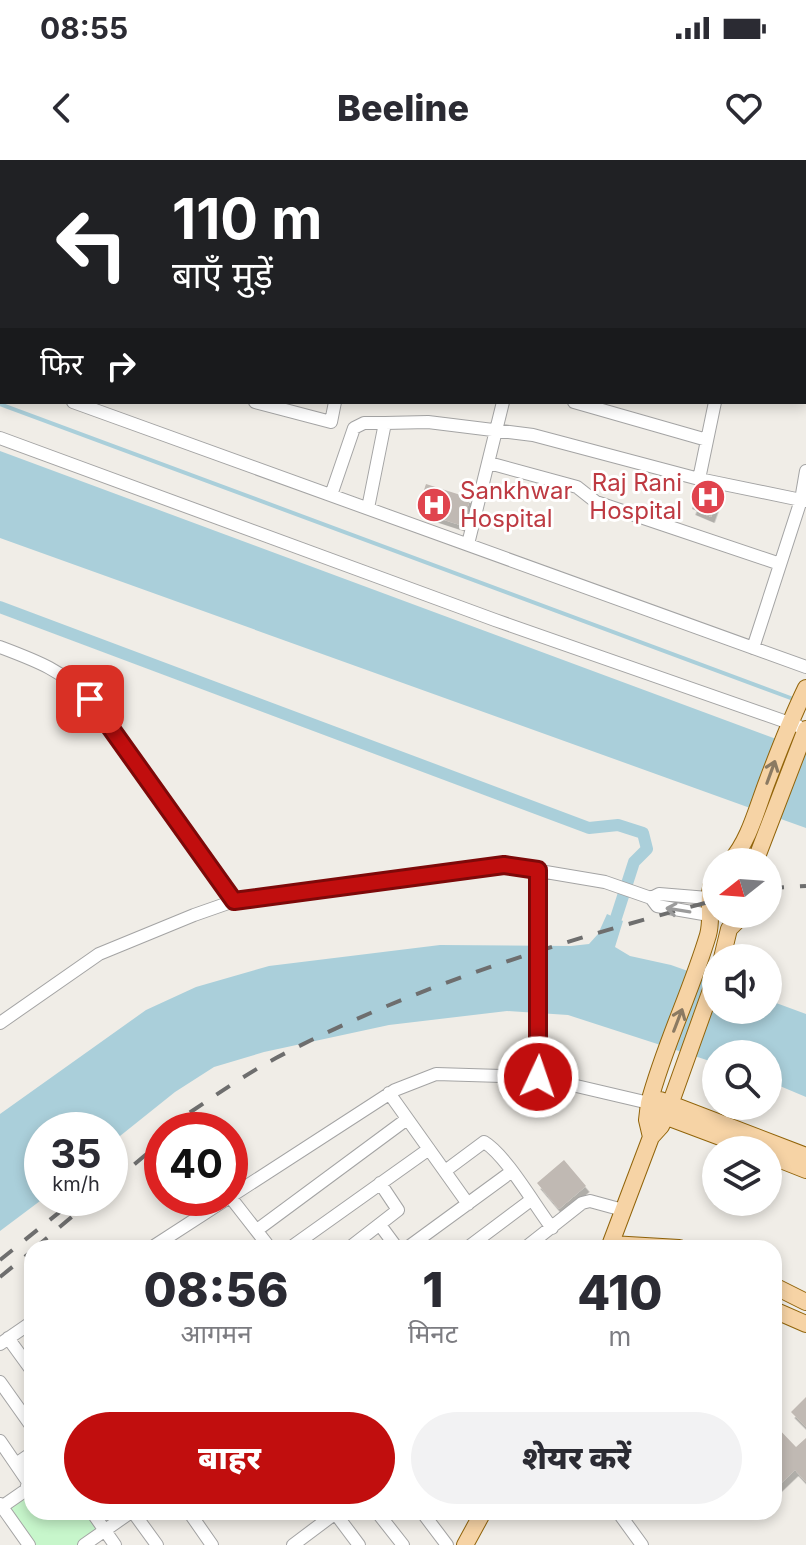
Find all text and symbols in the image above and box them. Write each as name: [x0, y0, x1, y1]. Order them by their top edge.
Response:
text: 08:55: [40, 10, 128, 46]
icon: back: [40, 86, 84, 130]
text: Beeline: [337, 86, 469, 130]
icon: heart: [722, 86, 766, 130]
text: 110 m: [172, 185, 322, 253]
icon: left: [40, 192, 144, 296]
text: बाएँ मुड़ें: [172, 253, 273, 297]
icon: right: [99, 344, 143, 388]
text: फिर: [40, 346, 83, 382]
place label: Raj Rani Hospital: [589, 468, 682, 525]
place label: Sankhwar Hospital: [460, 476, 573, 533]
hospital icon: Raj Rani Hospital: [689, 478, 727, 516]
hospital icon: Sankhwar Hospital: [415, 486, 453, 524]
pin: [56, 665, 124, 733]
icon: arrive: [68, 677, 112, 721]
one-way arrow: [765, 760, 779, 785]
north arrow: [702, 848, 782, 928]
map controls: [702, 848, 782, 1216]
one-way arrow: [666, 902, 691, 917]
button: sound: [702, 944, 782, 1024]
one-way arrow: [672, 1008, 686, 1033]
position arrow: [496, 1035, 580, 1119]
button: search: [702, 1040, 782, 1120]
speed limit sign: 40: [144, 1112, 248, 1216]
text: 35: [50, 1129, 102, 1178]
button: layers: [702, 1136, 782, 1216]
text: km/h: [52, 1172, 100, 1196]
text: 08:56: [143, 1260, 289, 1319]
text: 1: [422, 1260, 443, 1319]
text: 410: [577, 1263, 663, 1322]
text: आगमन: [180, 1318, 252, 1349]
text: मिनट: [408, 1318, 458, 1349]
text: m: [608, 1321, 631, 1352]
button: बाहर: [64, 1412, 395, 1504]
button: शेयर करें: [411, 1412, 742, 1504]

